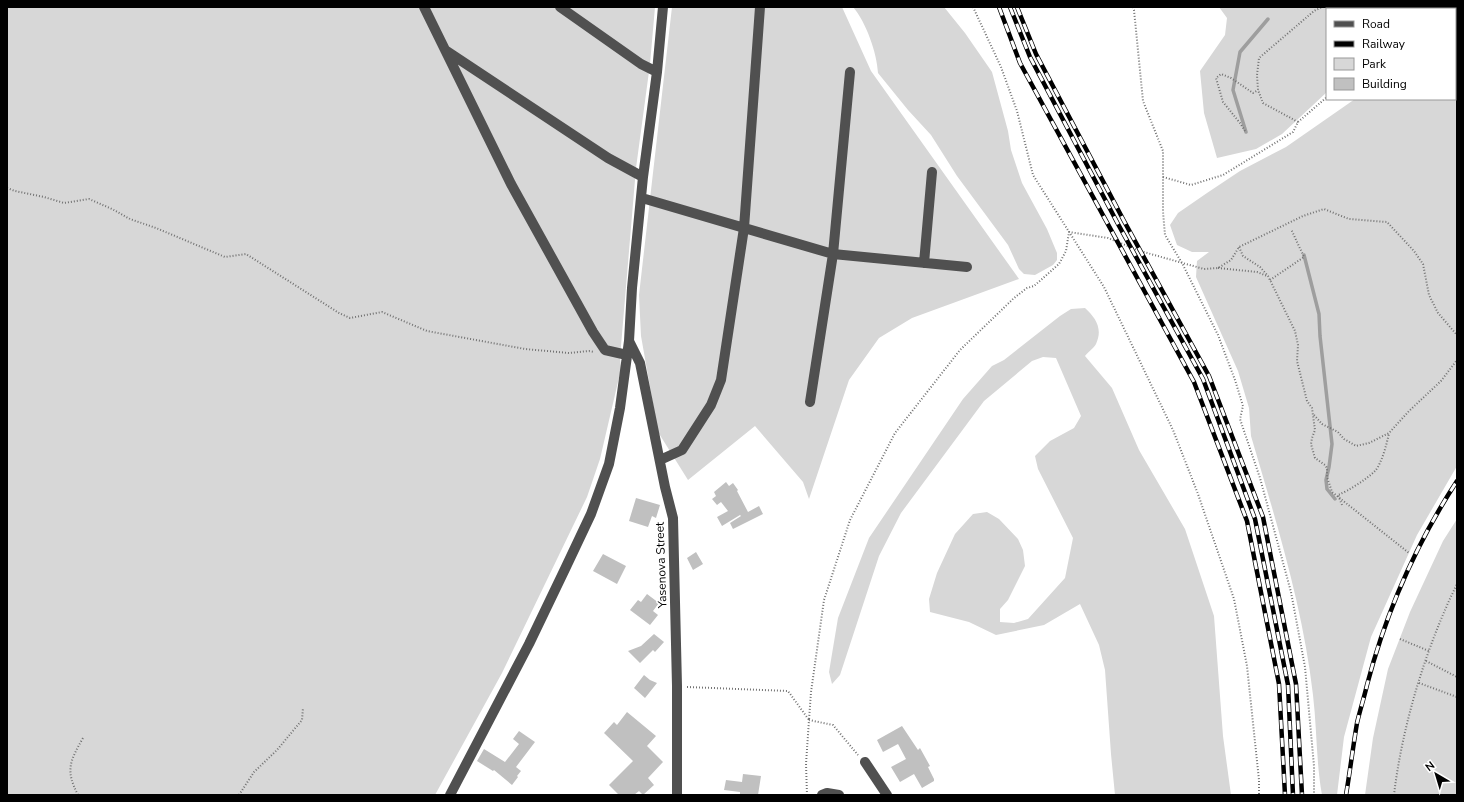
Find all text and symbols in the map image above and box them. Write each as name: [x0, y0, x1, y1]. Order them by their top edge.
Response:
legend: [1326, 8, 1456, 100]
text: Road: [1362, 16, 1390, 32]
text: Railway: [1362, 36, 1406, 52]
text: Park: [1362, 56, 1387, 72]
text: Building: [1362, 76, 1407, 92]
street label: Yasenova Street: [651, 521, 671, 609]
north arrow: [1416, 754, 1456, 794]
text: N: [1422, 758, 1438, 775]

